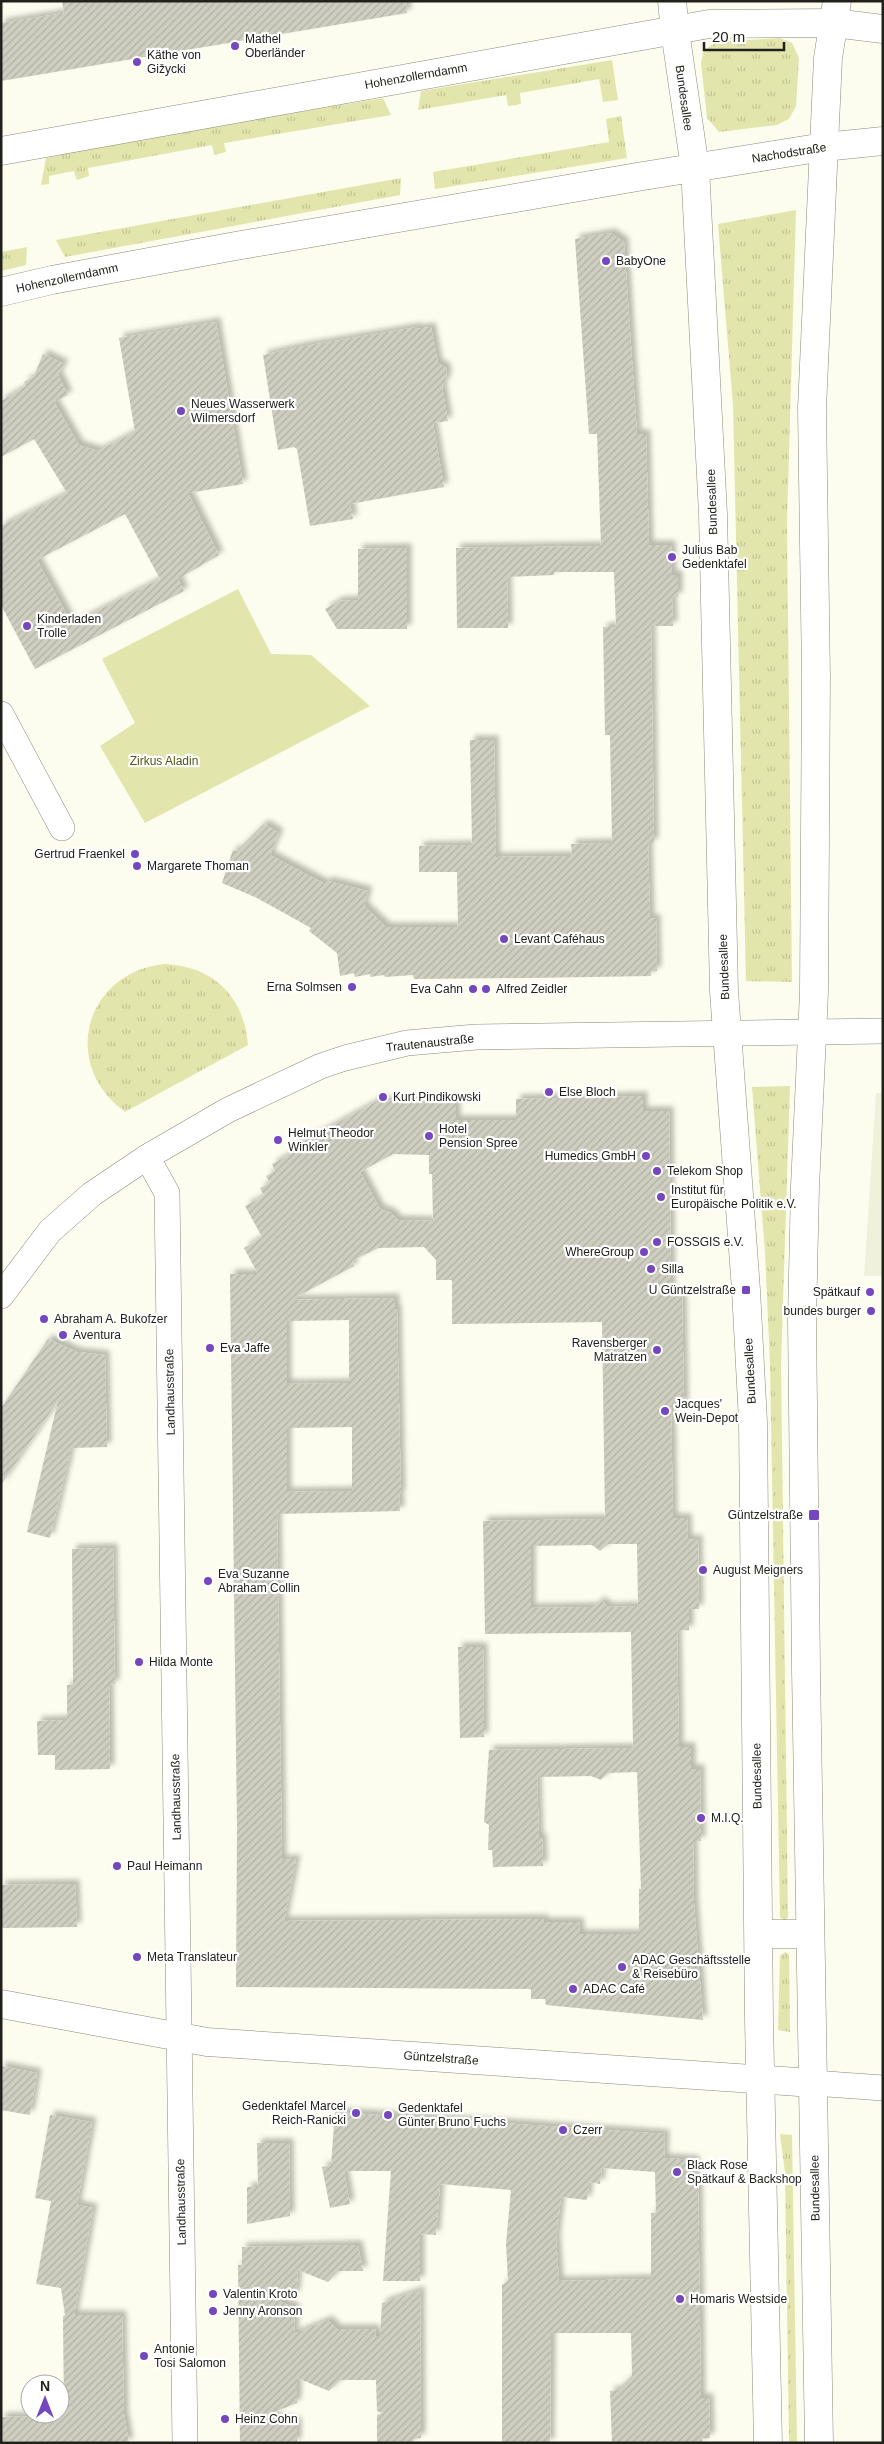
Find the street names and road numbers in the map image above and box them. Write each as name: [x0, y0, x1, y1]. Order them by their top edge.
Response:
street label: Hohenzollerndamm: [364, 60, 468, 92]
street label: Bundesallee: [672, 64, 696, 132]
street label: Nachodstraße: [751, 140, 828, 166]
street label: Hohenzollerndamm: [15, 260, 119, 296]
street label: Bundesallee: [704, 468, 720, 535]
street label: Bundesallee: [716, 933, 732, 1000]
street label: Trautenaustraße: [385, 1031, 475, 1055]
street label: Bundesallee: [741, 1337, 759, 1404]
street label: Landhausstraße: [162, 1348, 178, 1435]
street label: Bundesallee: [749, 1743, 765, 1809]
street label: Landhausstraße: [168, 1753, 184, 1840]
street label: Güntzelstraße: [403, 2048, 479, 2068]
street label: Bundesallee: [807, 2155, 823, 2221]
street label: Landhausstraße: [173, 2158, 189, 2245]

